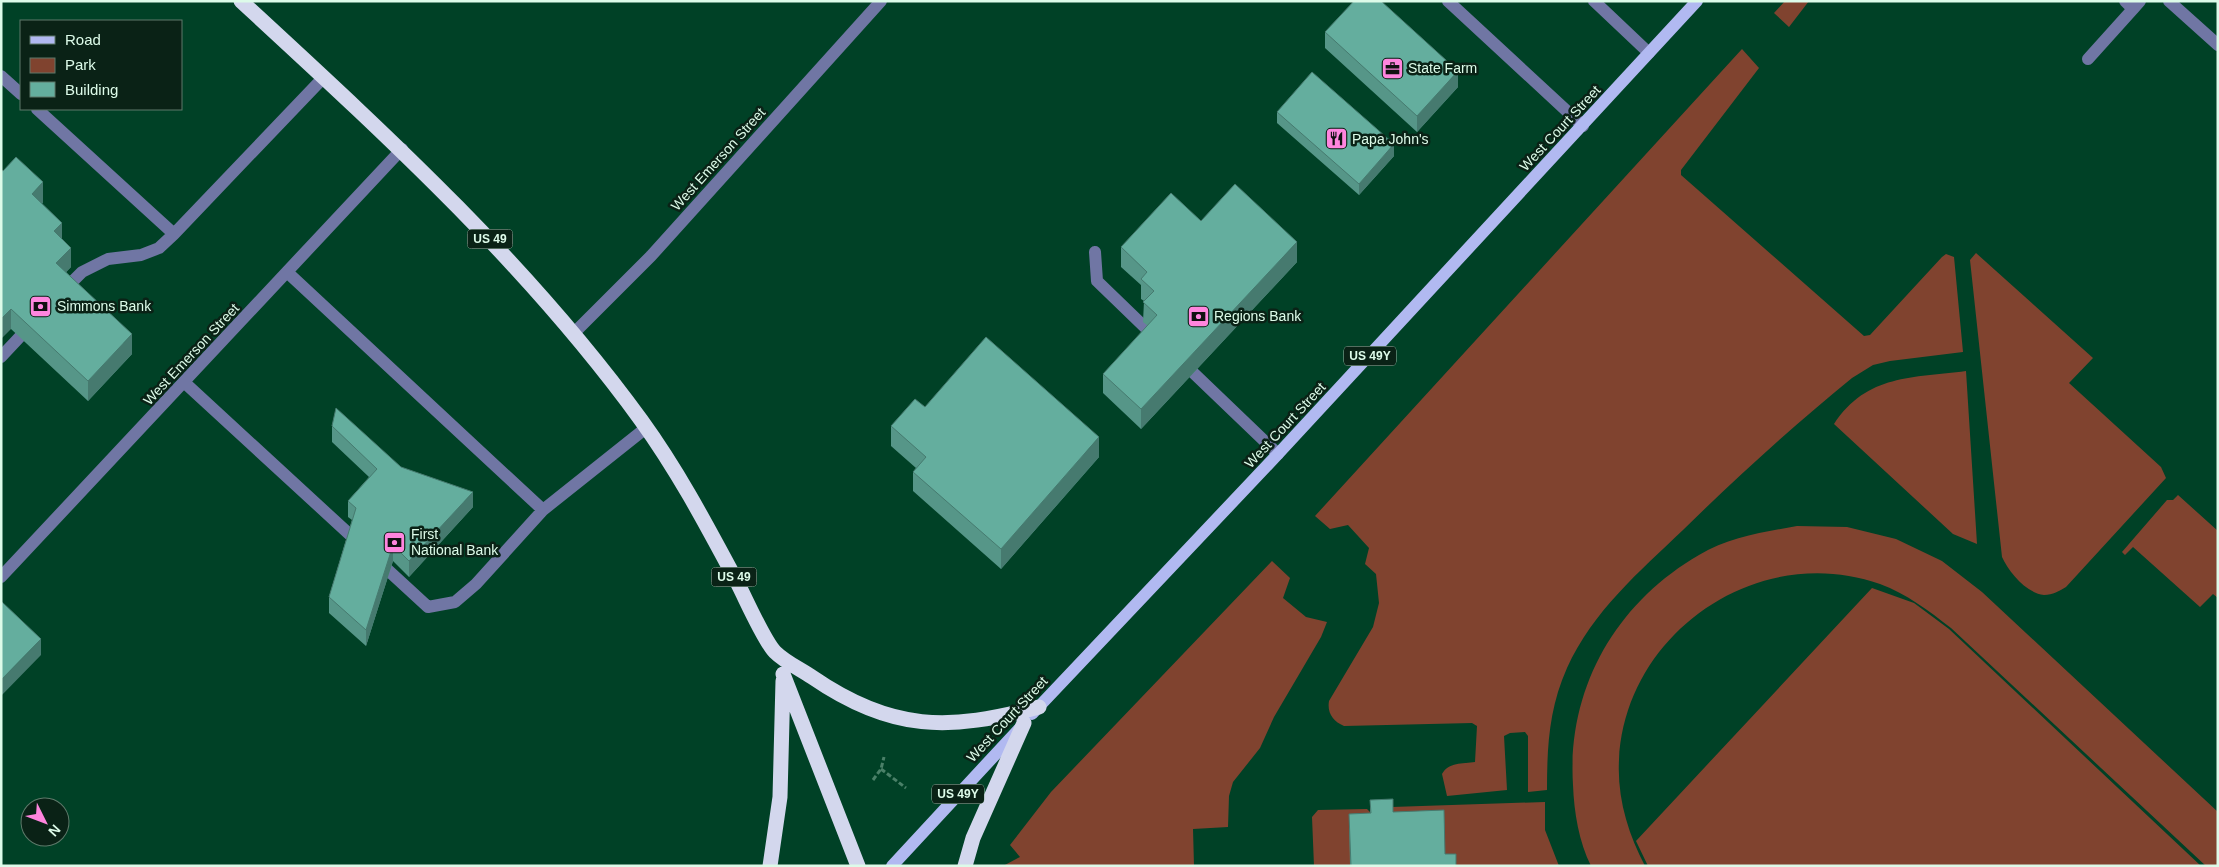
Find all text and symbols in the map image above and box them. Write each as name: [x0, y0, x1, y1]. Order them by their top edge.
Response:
legend: [20, 20, 182, 110]
text: Road: [65, 31, 101, 48]
text: Park: [65, 56, 96, 73]
office icon: State Farm: [1380, 56, 1404, 80]
place label: State Farm: [1408, 60, 1477, 76]
text: Building: [65, 81, 118, 98]
street label: West Court Street: [1516, 82, 1604, 174]
street label: West Emerson Street: [668, 104, 768, 214]
restaurant icon: Papa John's: [1324, 127, 1348, 151]
place label: Papa John's: [1352, 131, 1429, 147]
road number: US 49: [468, 230, 512, 248]
bank icon: Simmons Bank: [29, 294, 53, 318]
place label: Simmons Bank: [57, 298, 152, 314]
street label: West Emerson Street: [140, 300, 242, 408]
bank icon: Regions Bank: [1186, 304, 1210, 328]
place label: Regions Bank: [1214, 308, 1302, 324]
road number: US 49Y: [1344, 346, 1396, 366]
street label: West Court Street: [1241, 379, 1329, 471]
place label: First National Bank: [411, 526, 499, 558]
bank icon: First National Bank: [383, 530, 407, 554]
road number: US 49: [712, 568, 756, 586]
street label: West Court Street: [963, 673, 1051, 765]
road number: US 49Y: [932, 784, 984, 804]
north arrow: [20, 797, 70, 847]
text: N: [45, 822, 64, 840]

